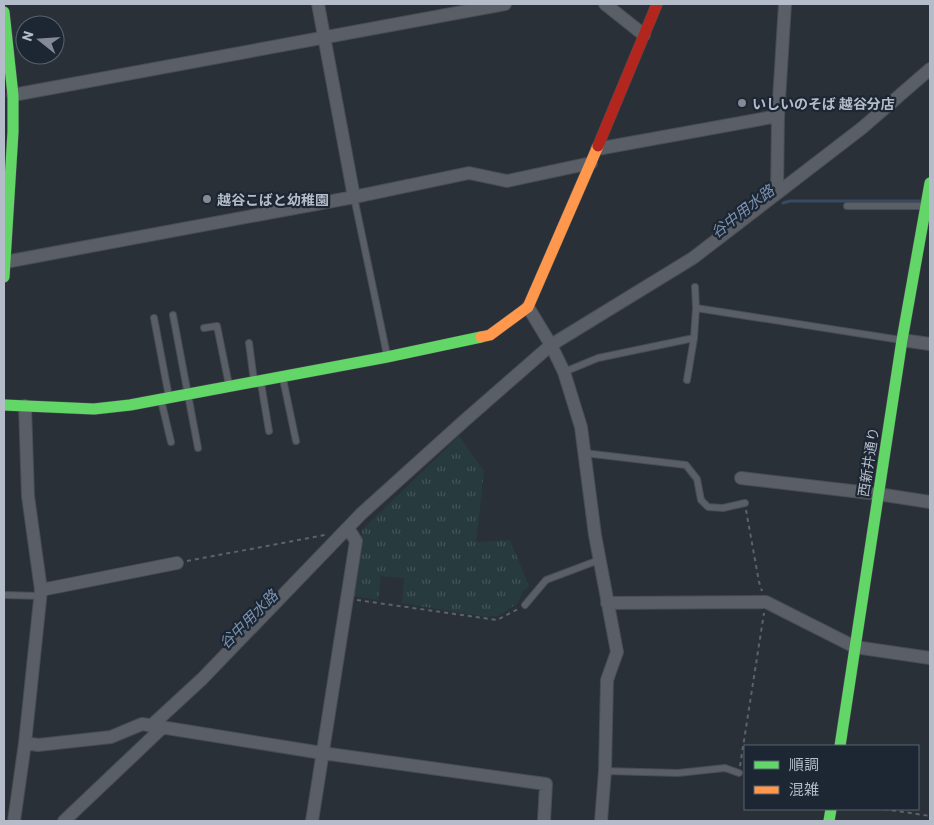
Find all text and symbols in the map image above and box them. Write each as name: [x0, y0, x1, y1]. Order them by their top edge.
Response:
north arrow: [15, 15, 65, 65]
text: N: [18, 29, 37, 43]
place label: いしいのそば 越谷分店: [752, 95, 895, 112]
marker: いしいのそば 越谷分店: [736, 97, 748, 109]
water label: 谷中用水路: [707, 180, 779, 241]
place label: 越谷こばと幼稚園: [217, 191, 329, 208]
marker: 越谷こばと幼稚園: [201, 193, 213, 205]
street label: 西新井通り: [854, 426, 882, 498]
water label: 谷中用水路: [215, 585, 282, 652]
legend: [744, 745, 919, 810]
text: 順調: [789, 755, 819, 773]
text: 混雑: [789, 780, 819, 798]

